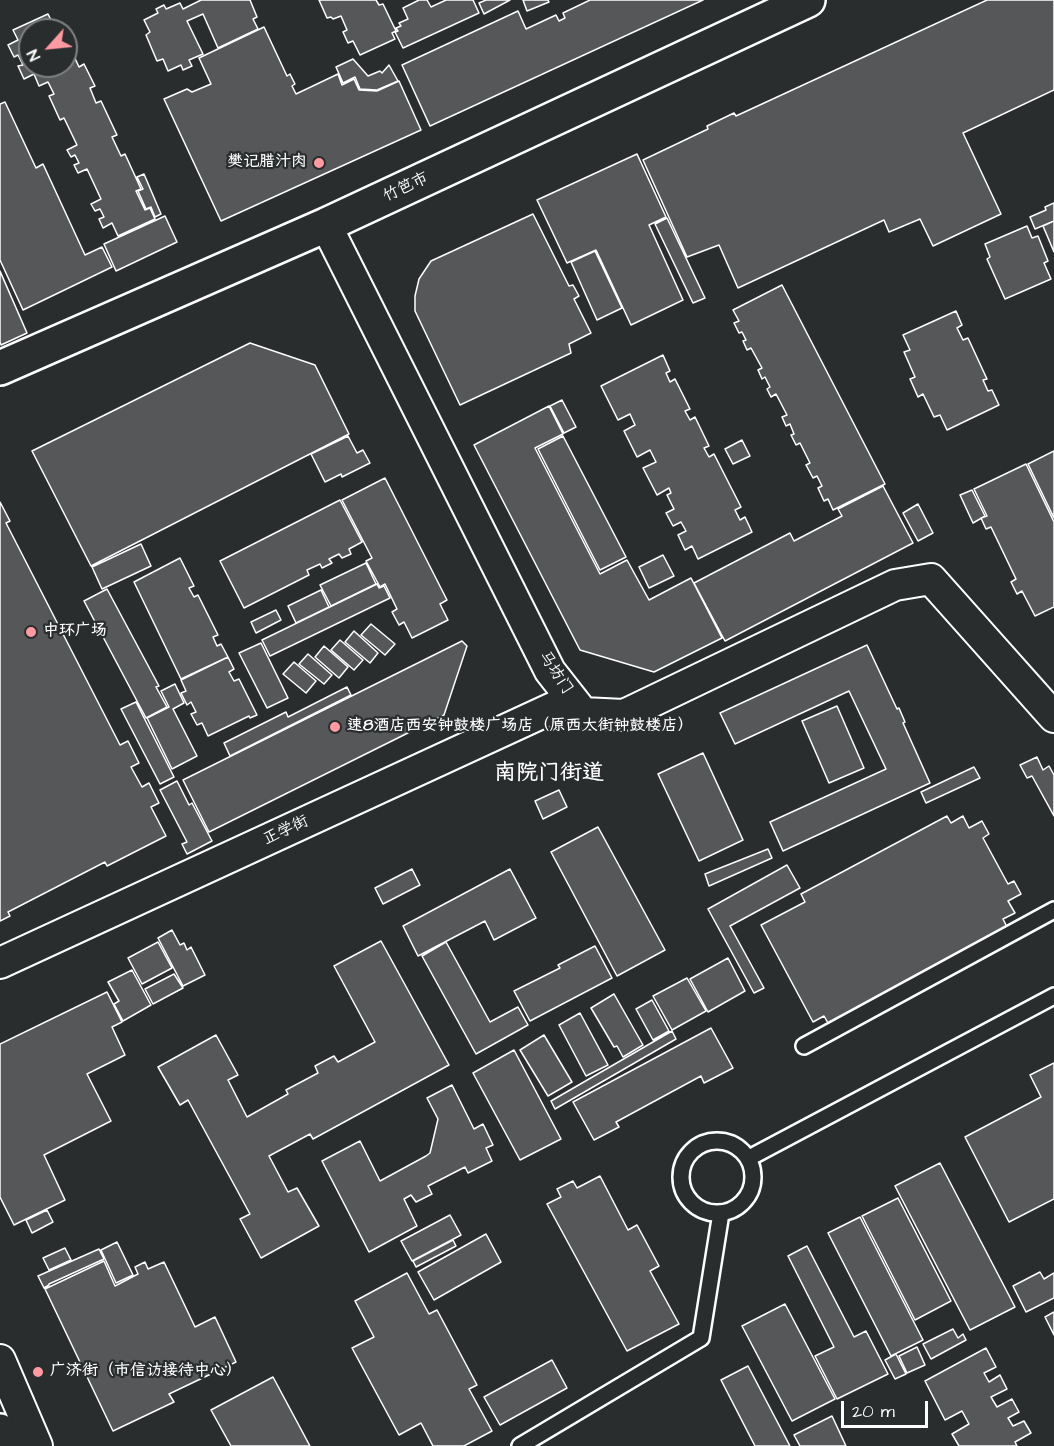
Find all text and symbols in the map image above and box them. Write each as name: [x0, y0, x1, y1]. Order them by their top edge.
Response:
north arrow: [18, 18, 78, 78]
text: N: [22, 46, 46, 65]
place label: 樊记腊汁肉: [227, 153, 307, 173]
marker: 樊记腊汁肉: [312, 156, 326, 170]
street label: 竹笆市: [380, 169, 432, 207]
place label: 中环广场: [43, 622, 107, 642]
marker: 中环广场: [24, 625, 38, 639]
street label: 马坊门: [534, 648, 576, 698]
place label: 速8酒店西安钟鼓楼广场店（原西大街钟鼓楼店）: [347, 717, 693, 737]
marker: 速8酒店西安钟鼓楼广场店（原西大街钟鼓楼店）: [328, 720, 342, 734]
district label: 南院门街道: [494, 761, 604, 787]
street label: 正学街: [260, 812, 312, 850]
place label: 广济街（市信访接待中心）: [50, 1362, 242, 1382]
marker: 广济街（市信访接待中心）: [31, 1365, 45, 1379]
scale bar: [844, 1389, 931, 1427]
text: 20 m: [852, 1399, 895, 1424]

